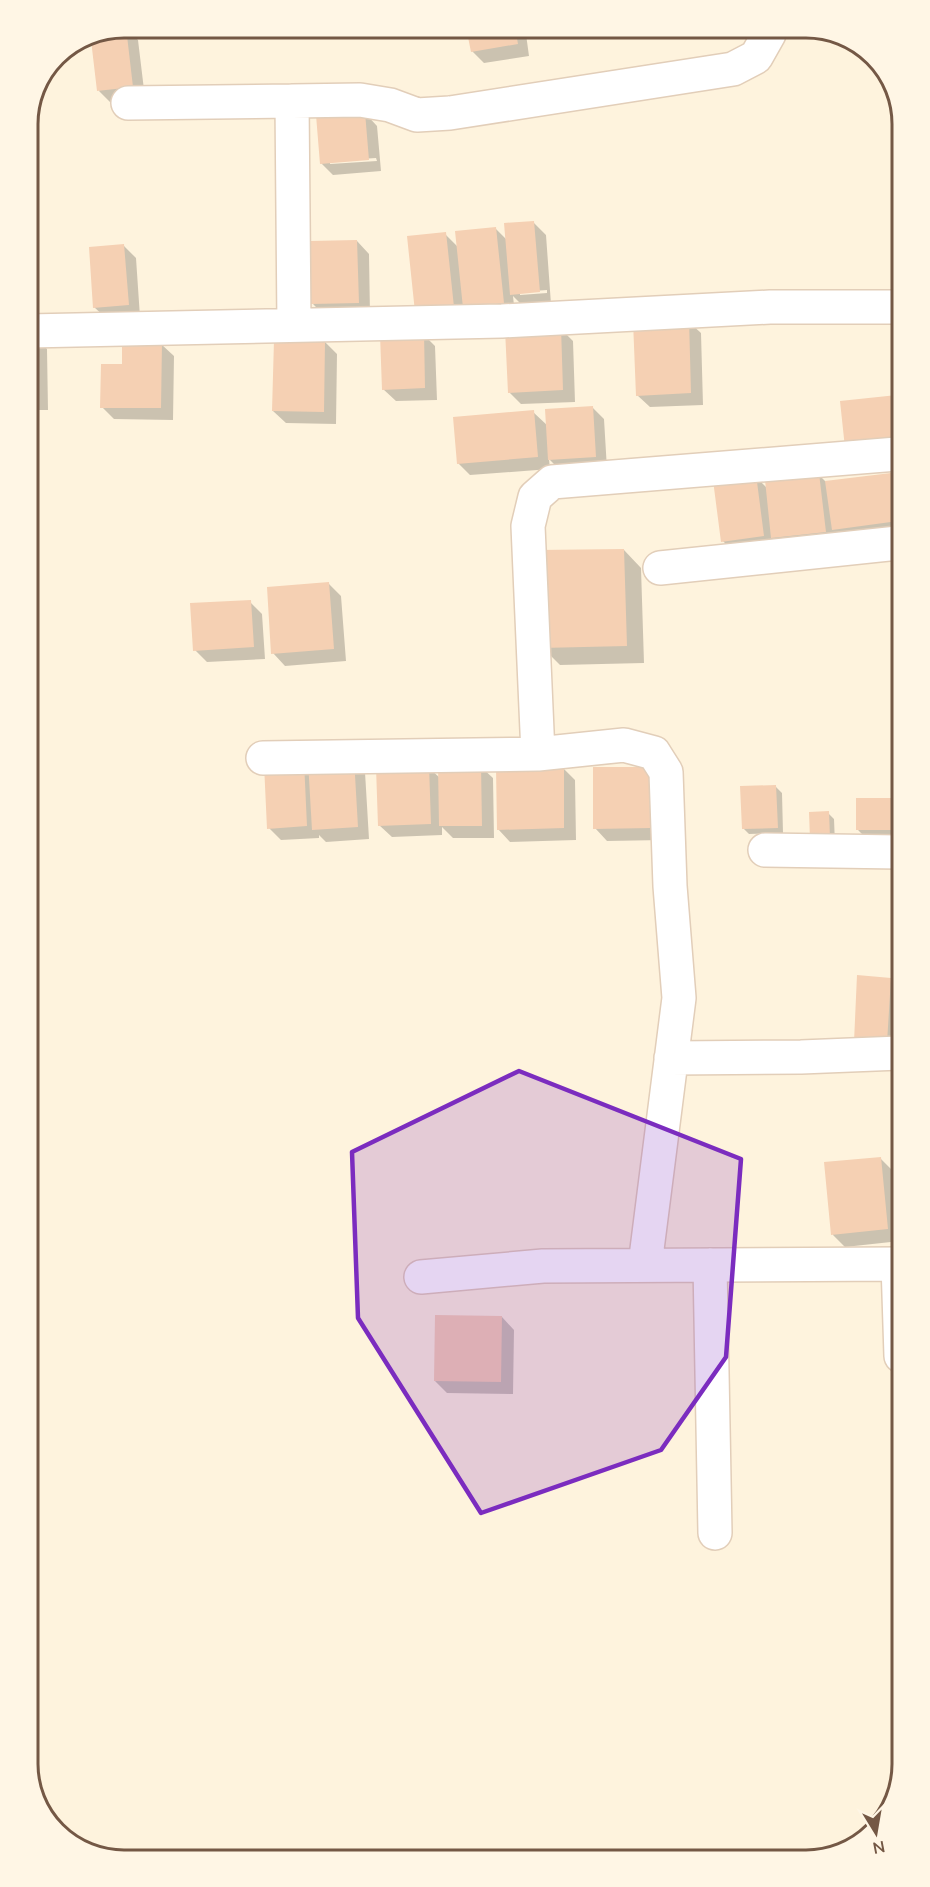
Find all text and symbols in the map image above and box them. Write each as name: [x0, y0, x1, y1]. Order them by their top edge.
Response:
north arrow: [846, 1803, 906, 1863]
text: N: [871, 1837, 887, 1859]

